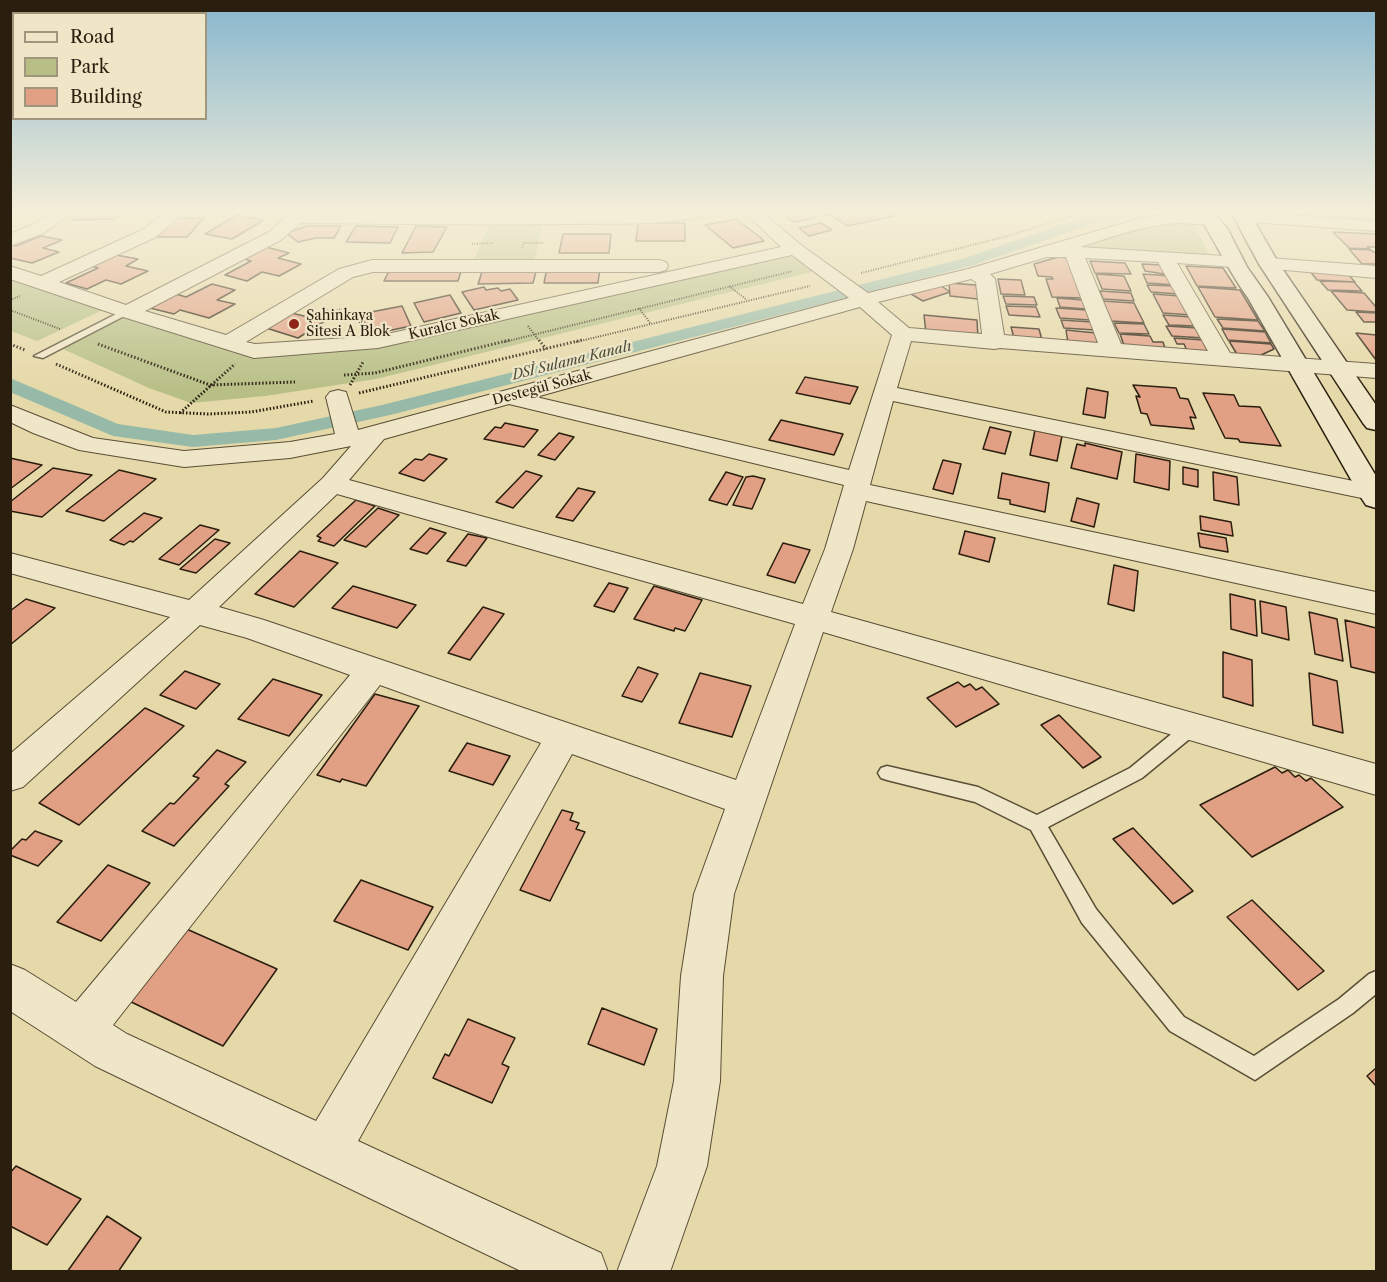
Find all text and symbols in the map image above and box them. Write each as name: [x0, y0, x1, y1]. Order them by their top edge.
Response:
legend: [12, 12, 207, 120]
text: Road: [70, 26, 115, 48]
text: Park: [70, 56, 109, 78]
text: Building: [70, 86, 142, 108]
street label: Kuralcı Sokak: [407, 306, 501, 344]
place label: Şahinkaya Sitesi A Blok: [306, 308, 390, 340]
marker: Şahinkaya Sitesi A Blok: [287, 317, 301, 331]
water label: DSİ Sulama Kanalı: [510, 338, 634, 384]
street label: Destegül Sokak: [491, 367, 593, 409]

